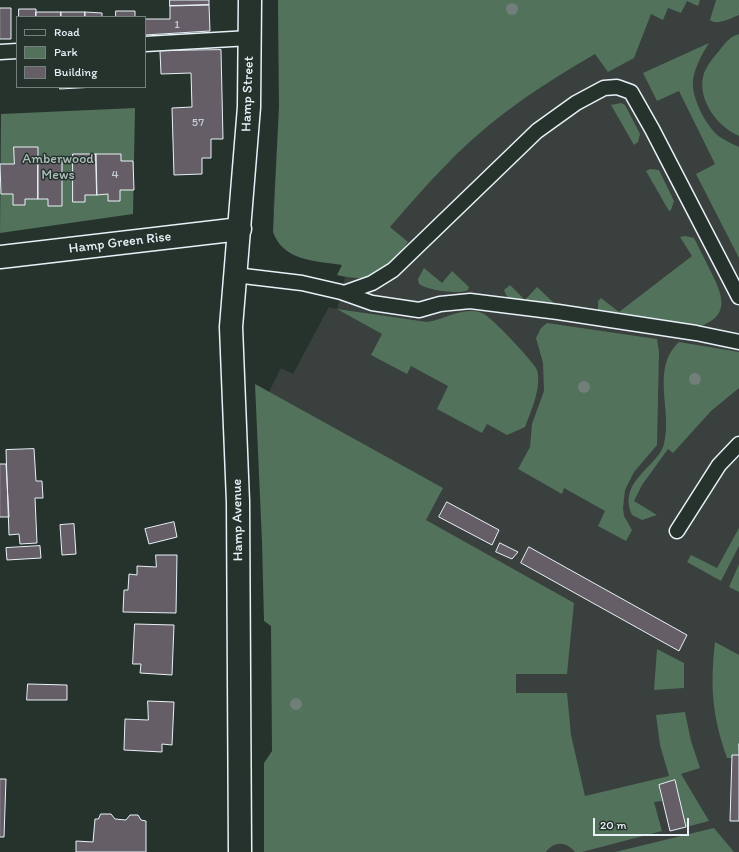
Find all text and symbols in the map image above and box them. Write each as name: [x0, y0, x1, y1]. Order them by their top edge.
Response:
legend: [16, 16, 146, 88]
house number: 1: [174, 18, 180, 32]
text: Road: [54, 25, 80, 39]
text: Park: [54, 45, 78, 59]
street label: Hamp Street: [238, 56, 258, 132]
text: Building: [54, 65, 97, 79]
house number: 57: [192, 116, 204, 130]
park label: Amberwood Mews: [22, 151, 94, 184]
house number: 4: [111, 168, 119, 182]
street label: Hamp Green Rise: [68, 228, 172, 258]
street label: Hamp Avenue: [229, 479, 247, 561]
scale bar: [595, 810, 691, 836]
text: 20 m: [600, 818, 627, 832]

